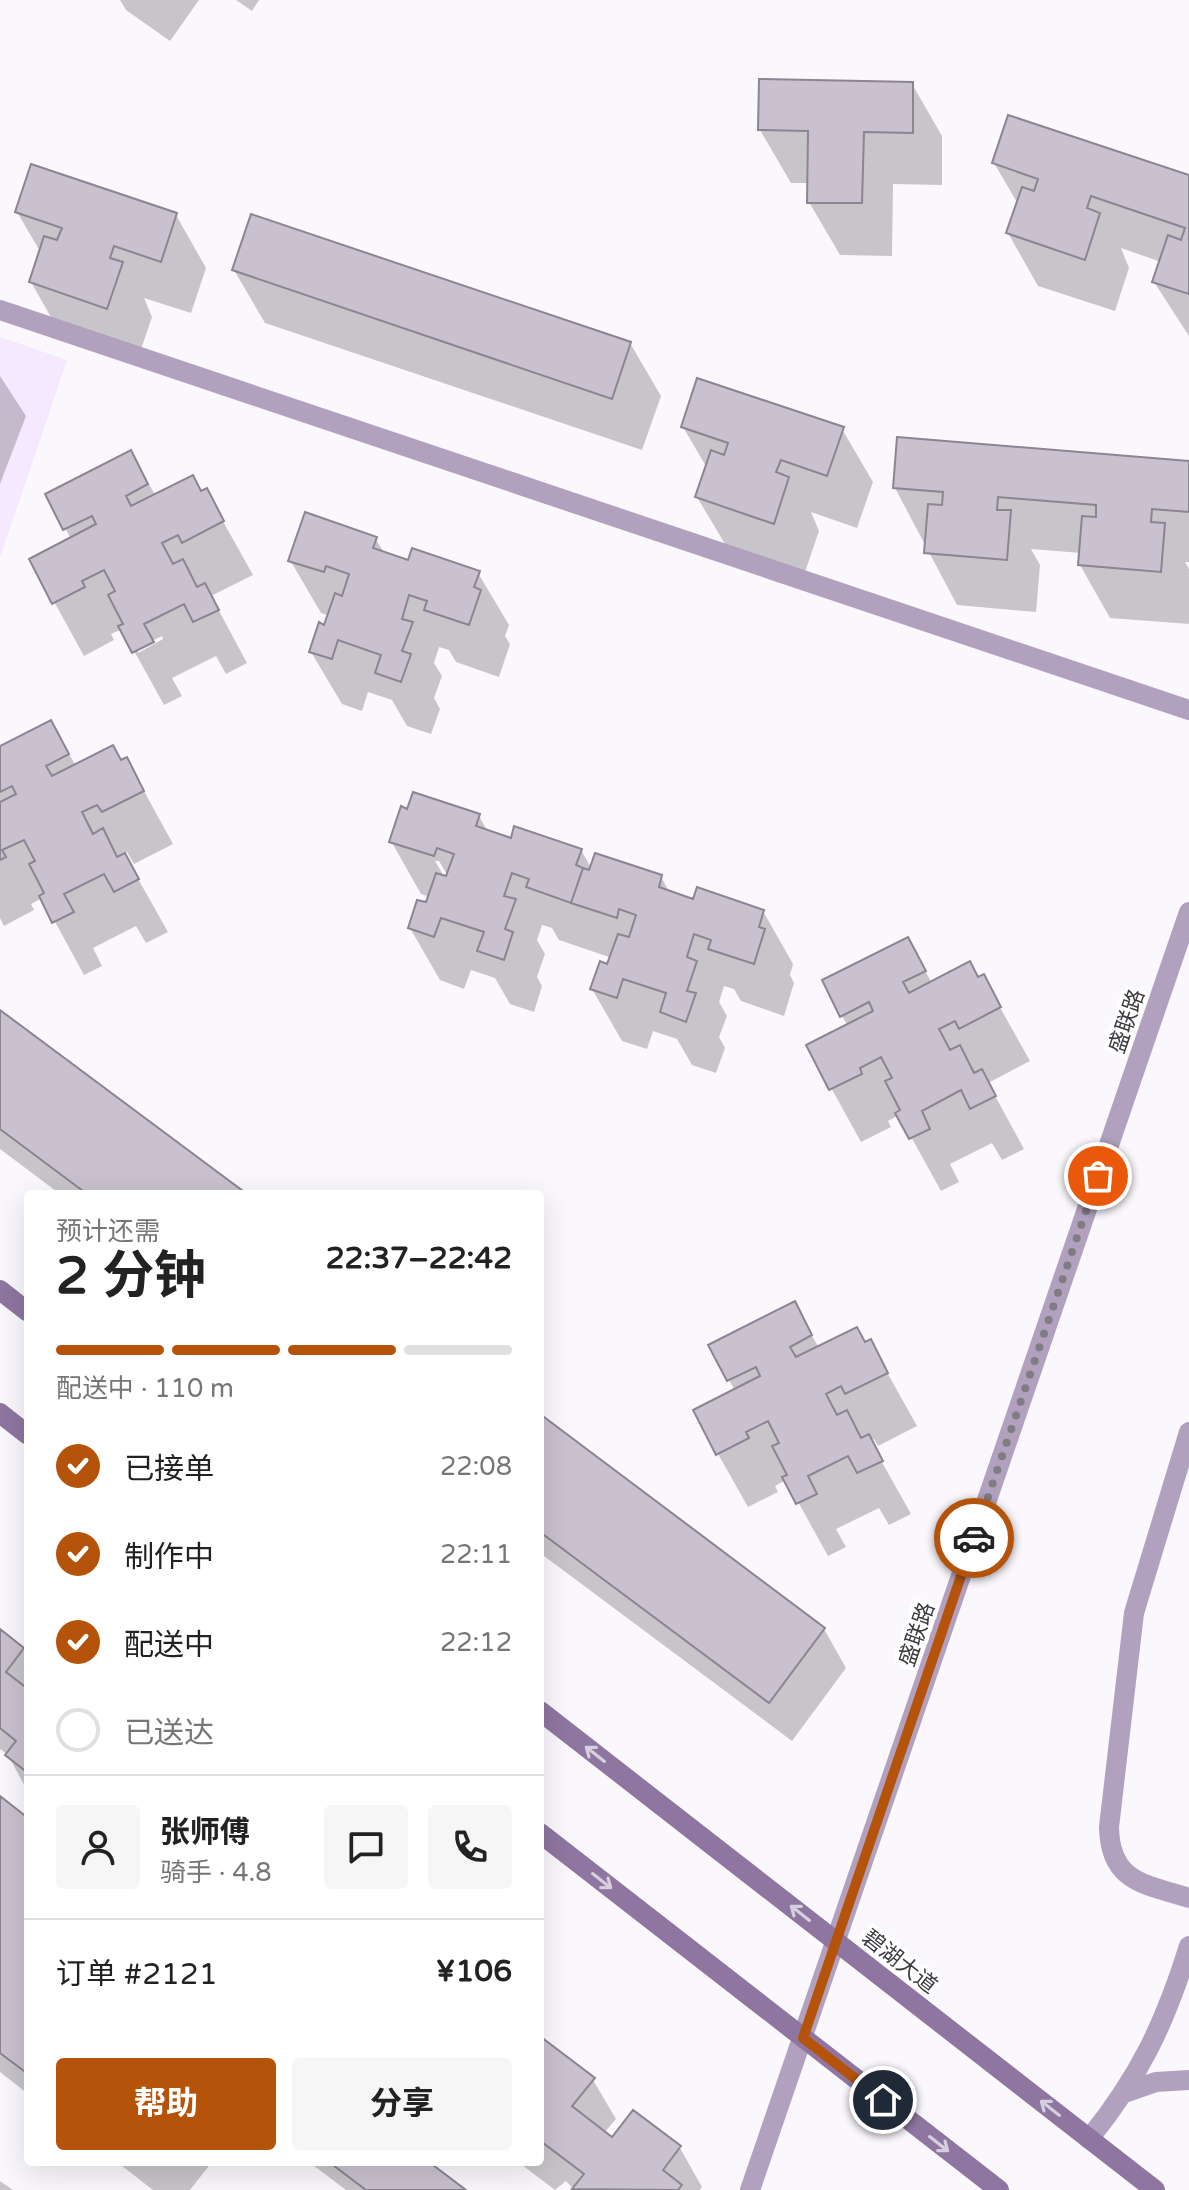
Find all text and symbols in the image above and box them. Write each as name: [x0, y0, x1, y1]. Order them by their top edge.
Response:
street label: 盛联路: [1104, 986, 1150, 1057]
pin: [1064, 1142, 1132, 1210]
icon: bag: [1076, 1154, 1120, 1198]
text: 预计还需: [56, 1216, 160, 1247]
text: 22:37–22:42: [326, 1240, 512, 1277]
text: 2 分钟: [56, 1245, 206, 1308]
text: 配送中 · 110 m: [56, 1373, 234, 1404]
icon: check: [56, 1444, 100, 1488]
text: 已接单: [124, 1451, 214, 1488]
text: 22:08: [440, 1451, 512, 1482]
courier: [934, 1498, 1014, 1578]
icon: car: [952, 1516, 996, 1560]
icon: check: [56, 1532, 100, 1576]
text: 制作中: [124, 1539, 214, 1576]
text: 22:11: [440, 1539, 512, 1570]
street label: 盛联路: [894, 1599, 940, 1670]
icon: check: [56, 1620, 100, 1664]
text: 配送中: [124, 1627, 214, 1664]
text: 22:12: [440, 1627, 512, 1658]
text: 已送达: [124, 1715, 214, 1752]
one-way arrow: [585, 1745, 606, 1762]
button: person: [56, 1805, 140, 1889]
button: chat: [324, 1805, 408, 1889]
button: phone: [428, 1805, 512, 1889]
text: 张师傅: [160, 1814, 250, 1851]
text: 骑手 · 4.8: [160, 1857, 272, 1888]
one-way arrow: [591, 1872, 612, 1890]
one-way arrow: [790, 1905, 811, 1922]
street label: 碧湖大道: [857, 1924, 942, 1999]
text: ¥106: [436, 1953, 512, 1990]
text: 订单 #2121: [56, 1956, 218, 1993]
button: 帮助: [56, 2058, 276, 2150]
button: 分享: [292, 2058, 512, 2150]
pin: [849, 2066, 917, 2134]
icon: home: [861, 2078, 905, 2122]
one-way arrow: [1040, 2099, 1061, 2116]
one-way arrow: [928, 2135, 949, 2153]

